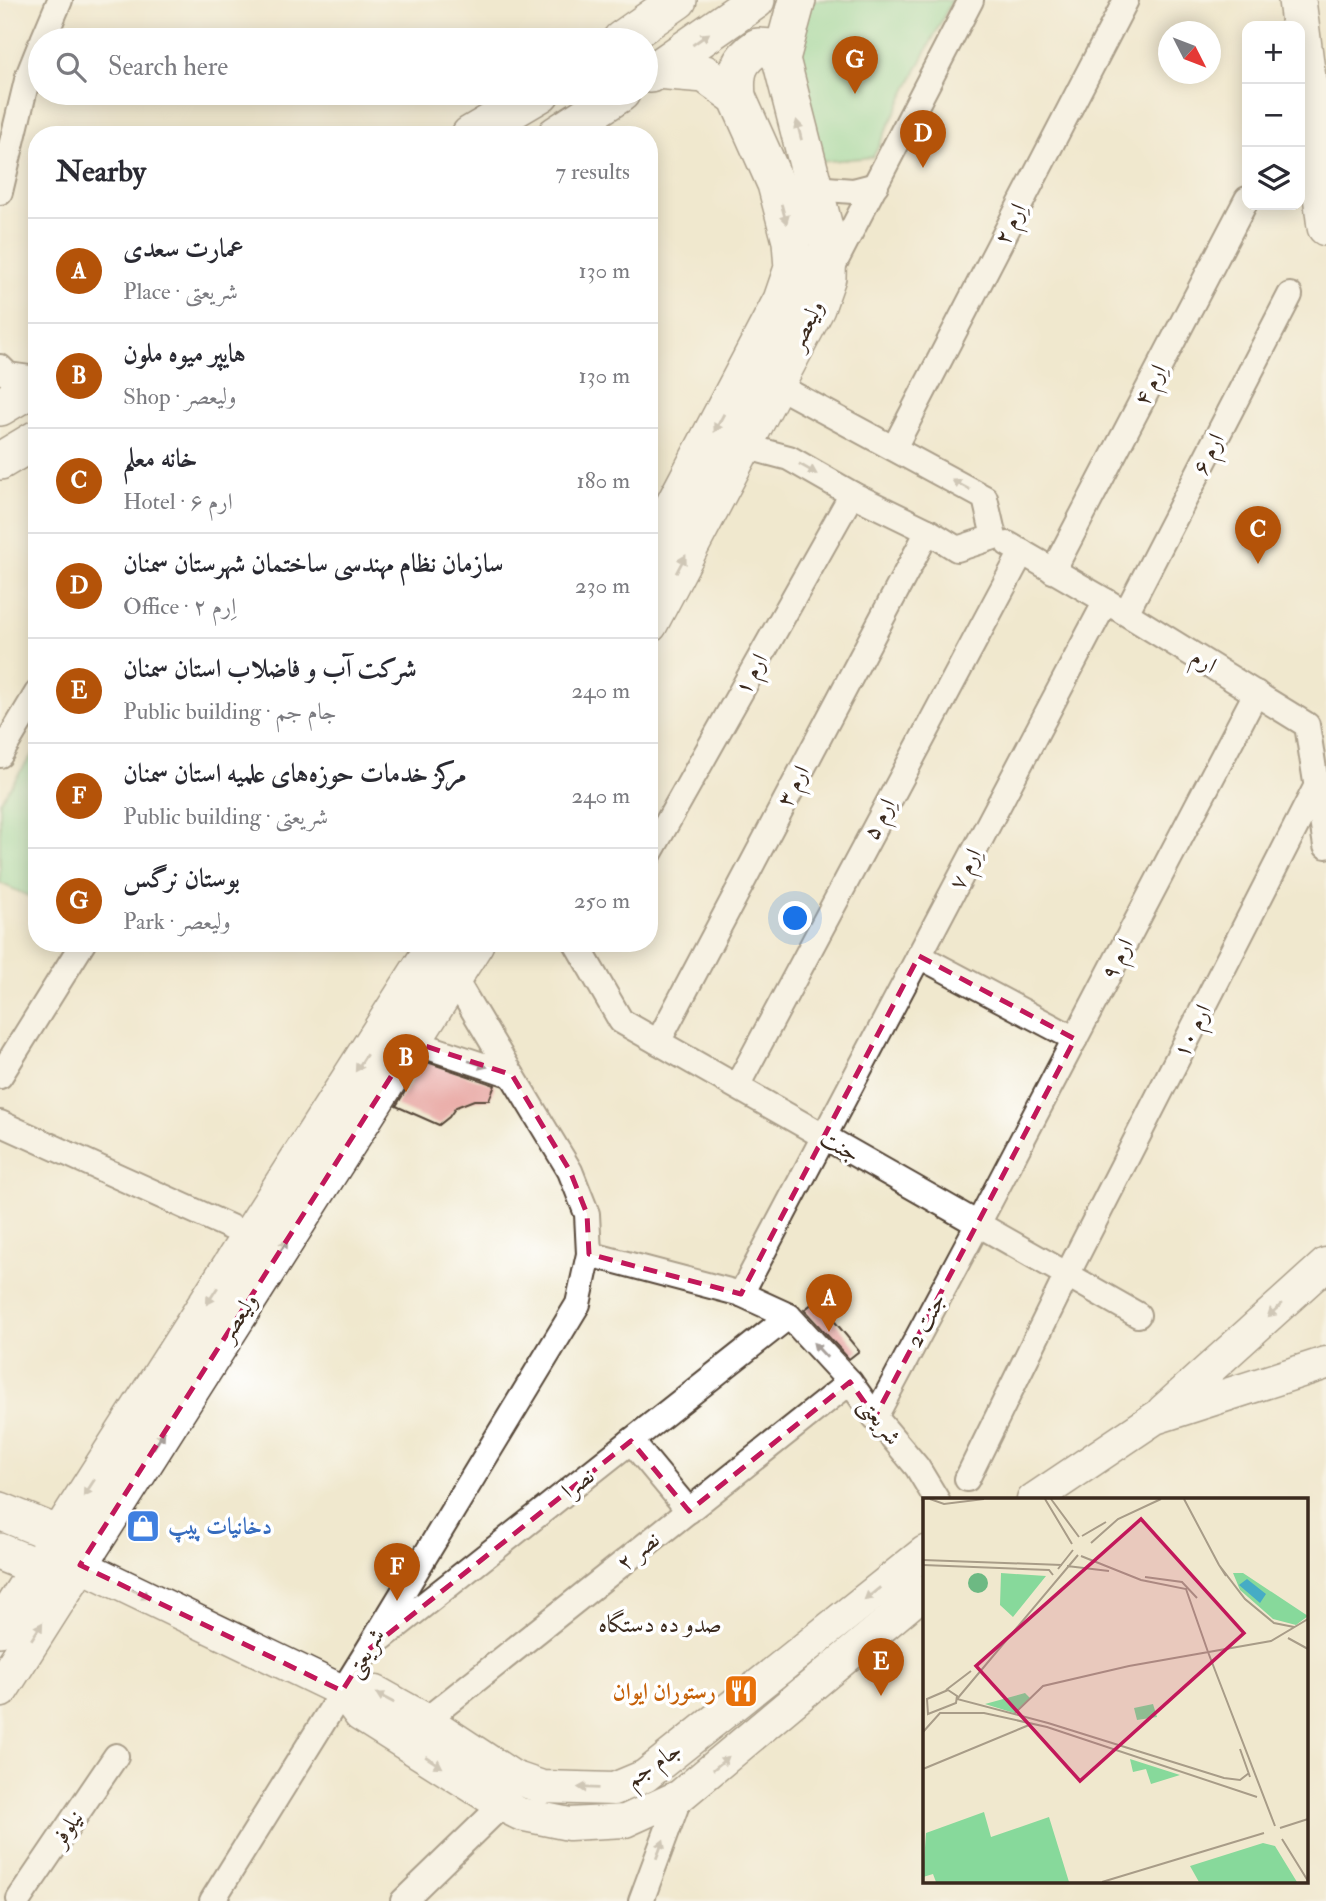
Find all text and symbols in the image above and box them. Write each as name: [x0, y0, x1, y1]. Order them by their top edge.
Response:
north arrow: [1158, 21, 1221, 84]
map controls: [1242, 21, 1305, 210]
button: +: [1242, 21, 1305, 84]
search box: [28, 28, 658, 105]
one-way arrow: [692, 32, 710, 46]
pin: G: [832, 36, 878, 94]
icon: search: [52, 48, 90, 86]
text: Search here: [108, 51, 228, 83]
button: −: [1242, 84, 1305, 147]
pin: D: [900, 110, 946, 168]
one-way arrow: [793, 119, 804, 141]
button: layers: [1242, 147, 1305, 210]
text: Nearby: [56, 153, 146, 190]
text: 7 results: [556, 157, 630, 186]
street label: اِرم ۲: [987, 198, 1037, 252]
one-way arrow: [779, 203, 790, 225]
text: عمارت سعدی: [123, 233, 244, 265]
text: A: [72, 256, 86, 285]
text: 130 m: [578, 256, 630, 285]
text: Place · شریعتی: [123, 277, 238, 306]
street label: ولیعصر: [781, 295, 831, 357]
text: هایپر میوه ملون: [123, 338, 246, 370]
street label: اِرم ۴: [1127, 359, 1178, 413]
text: B: [71, 361, 87, 390]
text: 130 m: [578, 361, 630, 390]
text: Shop · ولیعصر: [123, 382, 236, 411]
one-way arrow: [713, 413, 724, 433]
street label: ارم ۶: [1185, 428, 1235, 482]
text: خانه معلم: [123, 443, 197, 475]
one-way arrow: [798, 462, 817, 475]
text: C: [71, 466, 87, 495]
text: 180 m: [577, 466, 630, 495]
one-way arrow: [951, 479, 970, 491]
text: Hotel · ارم ۶: [123, 487, 233, 516]
pin: C: [1235, 506, 1281, 564]
text: سازمان نظام مهندسی ساختمان شهرستان سمنان: [123, 548, 504, 580]
one-way arrow: [675, 554, 687, 574]
text: D: [70, 571, 88, 600]
text: 230 m: [575, 571, 630, 600]
text: Office · اِرم ۲: [123, 592, 236, 621]
street label: ارم: [1183, 642, 1222, 684]
street label: ارم ۱: [728, 648, 778, 702]
text: شرکت آب و فاضلاب استان سمنان: [123, 653, 417, 685]
text: E: [71, 676, 87, 705]
text: 240 m: [571, 676, 630, 705]
text: Public building · جام جم: [123, 697, 337, 726]
text: مرکز خدمات حوزه‌های علمیه استان سمنان: [123, 758, 467, 790]
street label: ارم ۳: [770, 760, 820, 814]
text: F: [72, 781, 86, 810]
text: 240 m: [571, 781, 630, 810]
street label: اِرم ۵: [856, 793, 907, 847]
text: Public building · شریعتی: [123, 802, 328, 831]
street label: اِرم ۷: [942, 843, 993, 897]
text: بوستان نرگس: [123, 863, 240, 895]
text: G: [69, 886, 89, 915]
text: 250 m: [574, 886, 630, 915]
your location: [778, 901, 812, 935]
text: Park · ولیعصر: [123, 907, 231, 936]
street label: ارم ۹: [1094, 933, 1144, 987]
street label: ارم ۱۰: [1166, 999, 1222, 1065]
pin: B: [383, 1034, 429, 1092]
one-way arrow: [354, 1053, 367, 1073]
one-way arrow: [468, 1059, 489, 1069]
street label: جنت: [815, 1123, 865, 1169]
one-way arrow: [275, 1238, 288, 1258]
pin: A: [806, 1274, 852, 1332]
one-way arrow: [205, 1286, 218, 1306]
street label: ولیعصر: [211, 1287, 265, 1349]
street label: جنت 2: [900, 1288, 952, 1352]
one-way arrow: [1266, 1302, 1284, 1318]
one-way arrow: [813, 1342, 829, 1359]
street label: شریعتی: [851, 1391, 908, 1451]
one-way arrow: [153, 1430, 166, 1449]
street label: نصرا: [556, 1461, 601, 1506]
one-way arrow: [83, 1478, 96, 1497]
inset map: [923, 1498, 1308, 1884]
shop icon: دخانیات پیپ: [124, 1507, 162, 1545]
place label: دخانیات پیپ: [168, 1512, 272, 1543]
street label: نصر ۲: [611, 1525, 666, 1578]
pin: F: [374, 1543, 420, 1601]
one-way arrow: [863, 1587, 881, 1602]
one-way arrow: [131, 1589, 151, 1600]
district label: صدو ده دستگاه: [598, 1609, 722, 1640]
one-way arrow: [30, 1622, 43, 1641]
street label: شریعتی: [339, 1623, 392, 1684]
pin: E: [858, 1638, 904, 1696]
restaurant icon: رستوران ایوان: [722, 1672, 760, 1710]
place label: رستوران ایوان: [613, 1677, 716, 1706]
one-way arrow: [375, 1692, 395, 1704]
street label: جام جم: [619, 1735, 691, 1799]
one-way arrow: [424, 1755, 444, 1768]
one-way arrow: [712, 1755, 730, 1771]
one-way arrow: [577, 1783, 599, 1794]
street label: نیلوفر: [43, 1804, 90, 1854]
one-way arrow: [655, 1838, 666, 1859]

